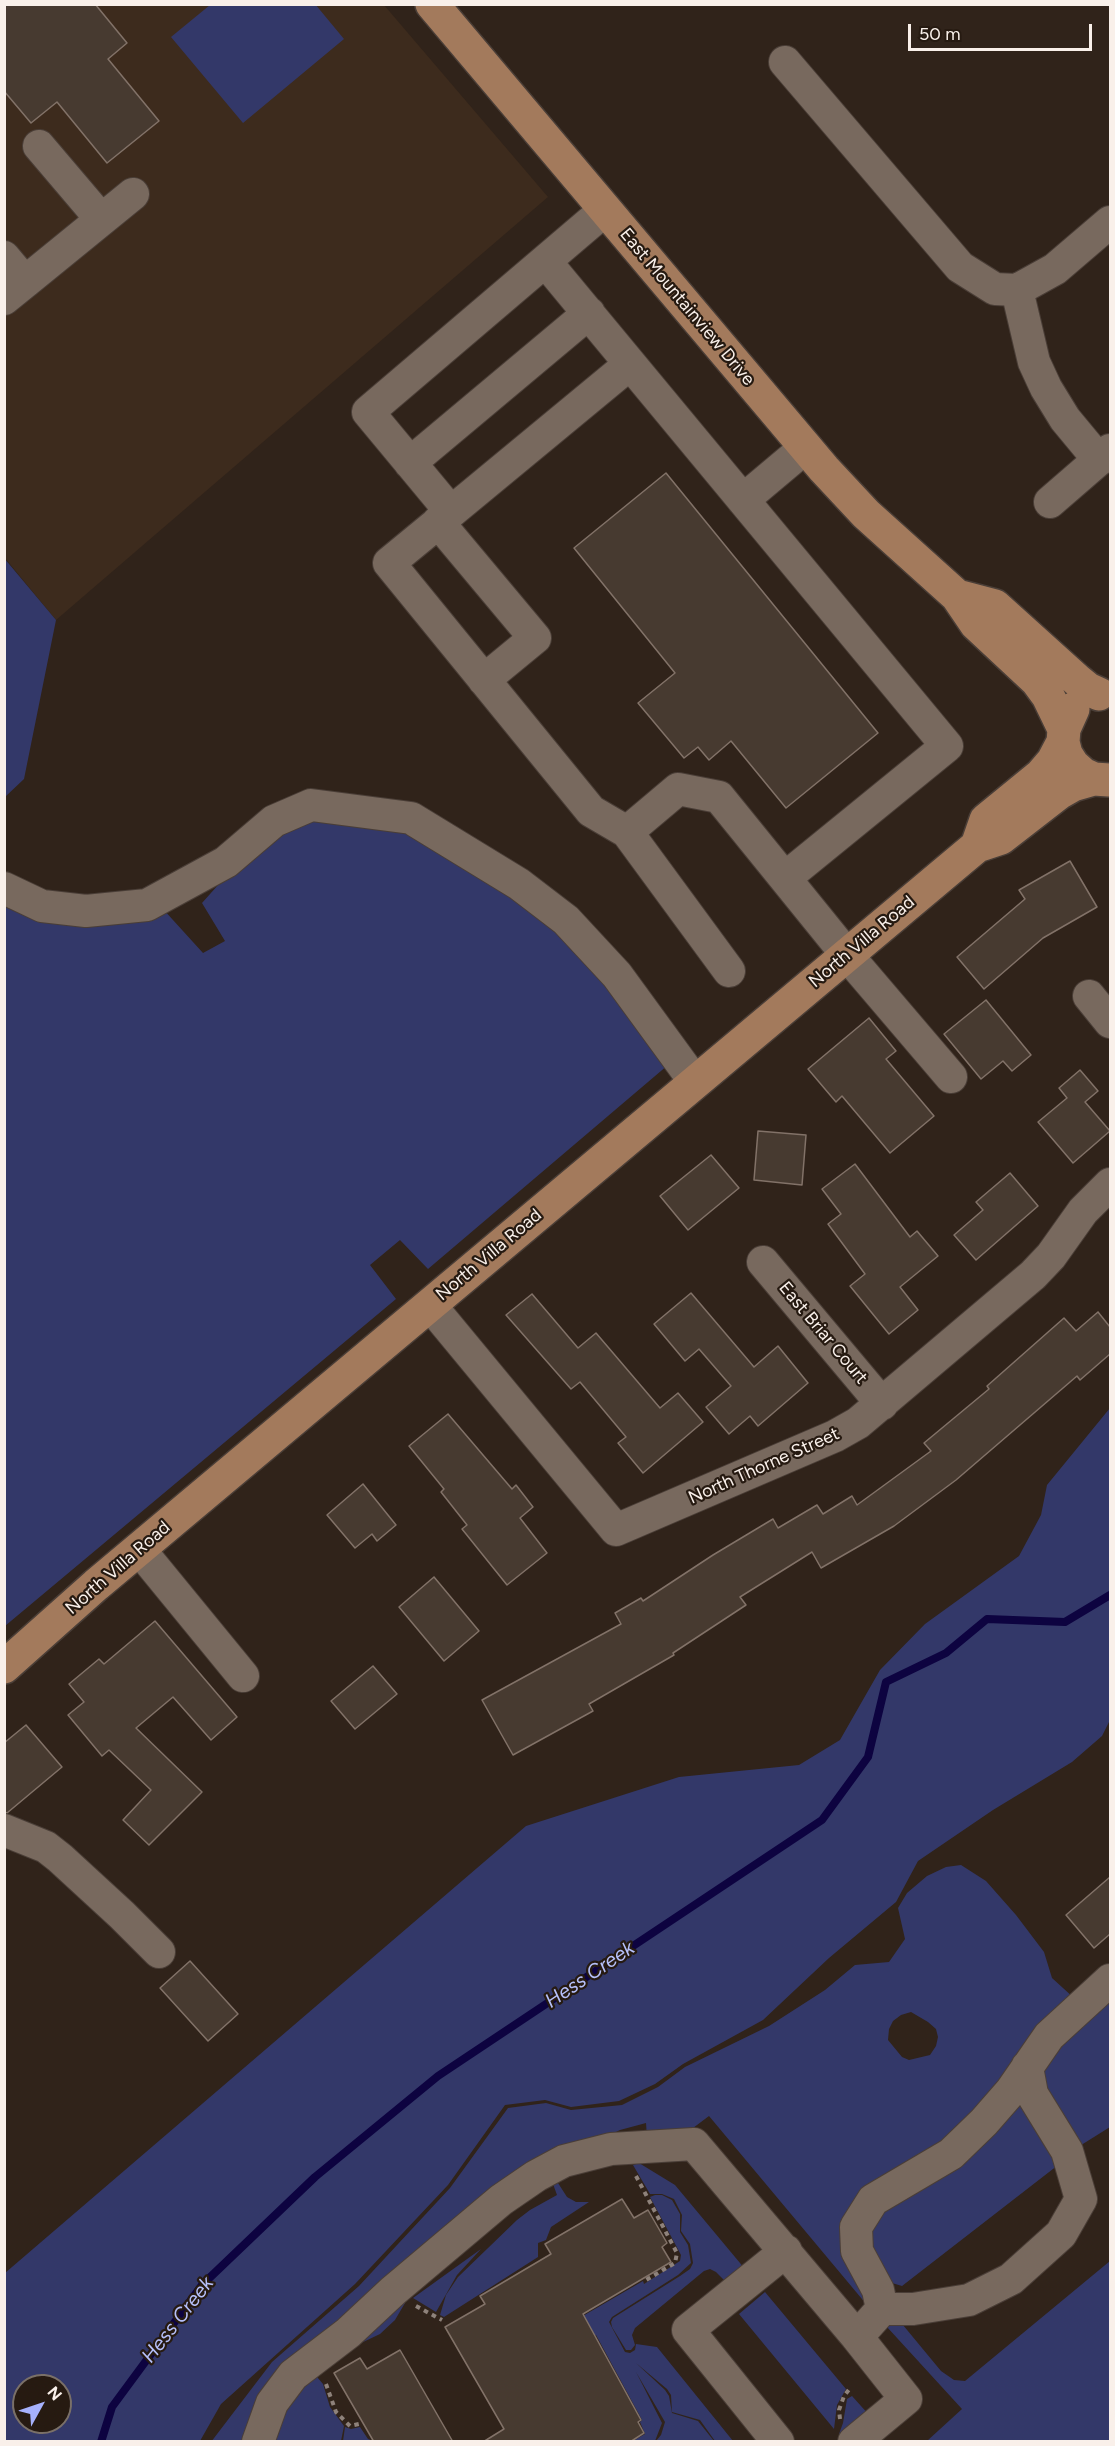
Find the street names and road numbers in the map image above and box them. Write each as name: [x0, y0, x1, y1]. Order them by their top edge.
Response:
street label: East Mountainview Drive: [615, 224, 759, 390]
street label: North Villa Road: [805, 892, 919, 992]
street label: North Villa Road: [432, 1205, 546, 1305]
street label: East Briar Court: [774, 1277, 872, 1389]
street label: North Thorne Street: [685, 1423, 843, 1509]
street label: North Villa Road: [61, 1517, 175, 1619]

